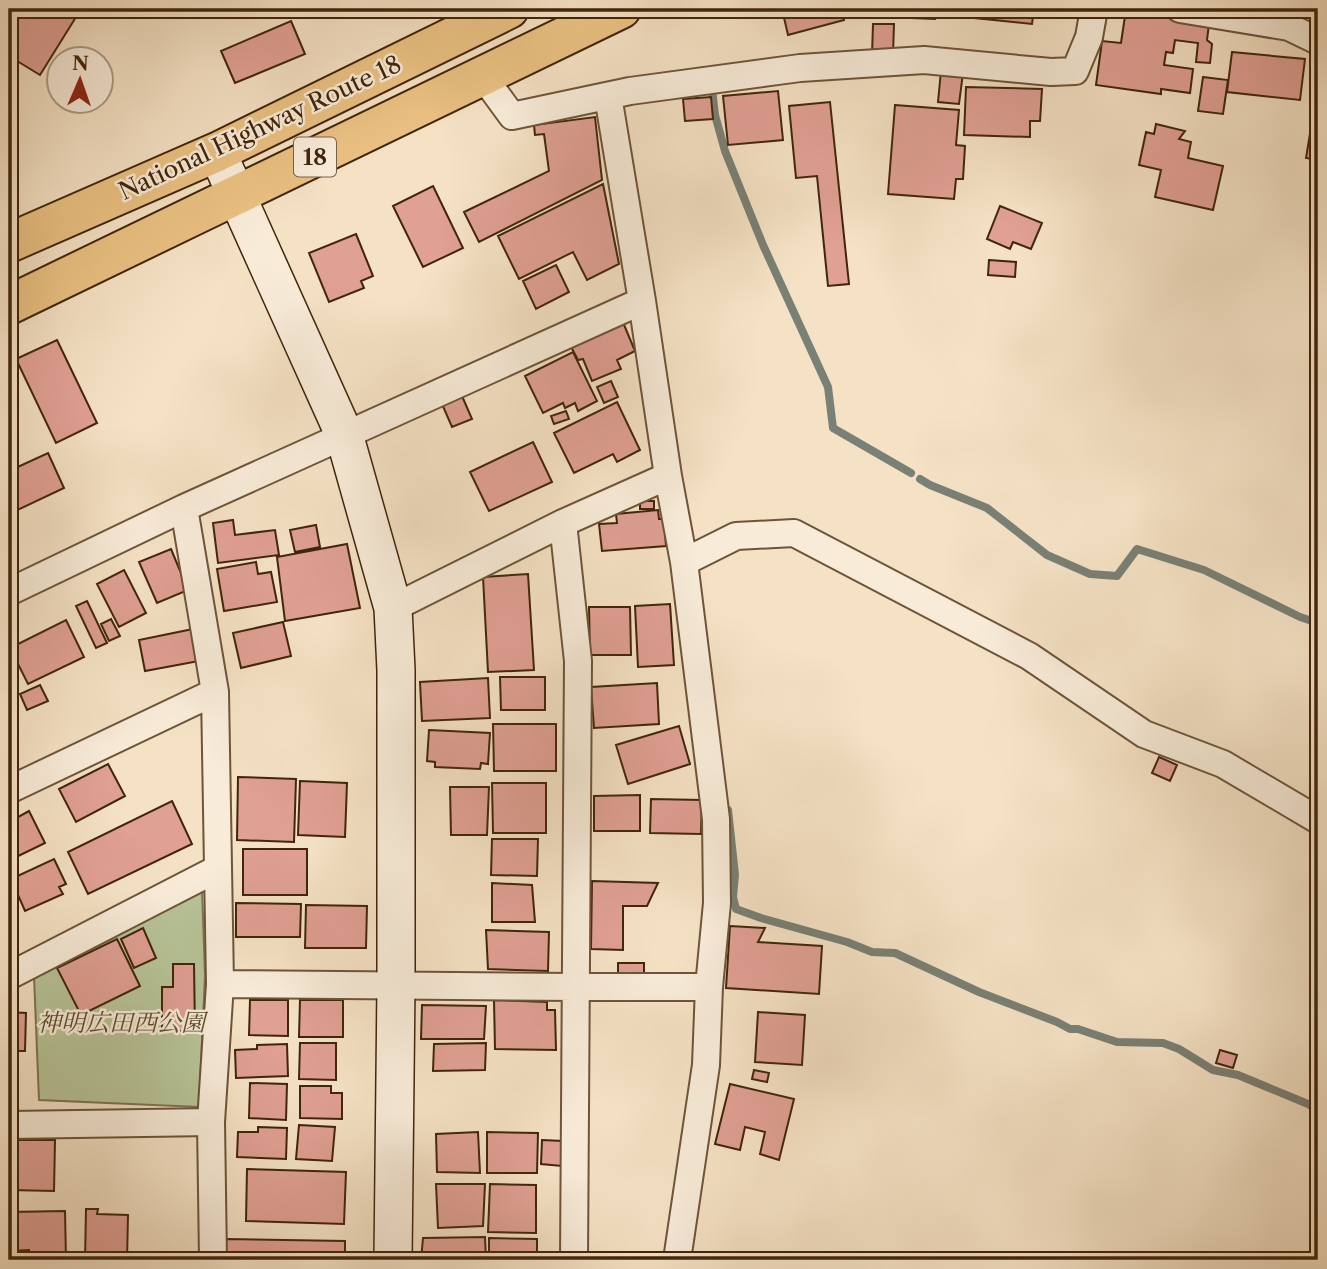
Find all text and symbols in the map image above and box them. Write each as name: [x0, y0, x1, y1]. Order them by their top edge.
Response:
north arrow: [46, 46, 116, 116]
street label: National Highway Route 18: [114, 50, 406, 206]
text: N: [72, 52, 89, 75]
road number: 18: [294, 138, 336, 176]
park label: 神明広田西公園: [37, 1008, 209, 1037]

